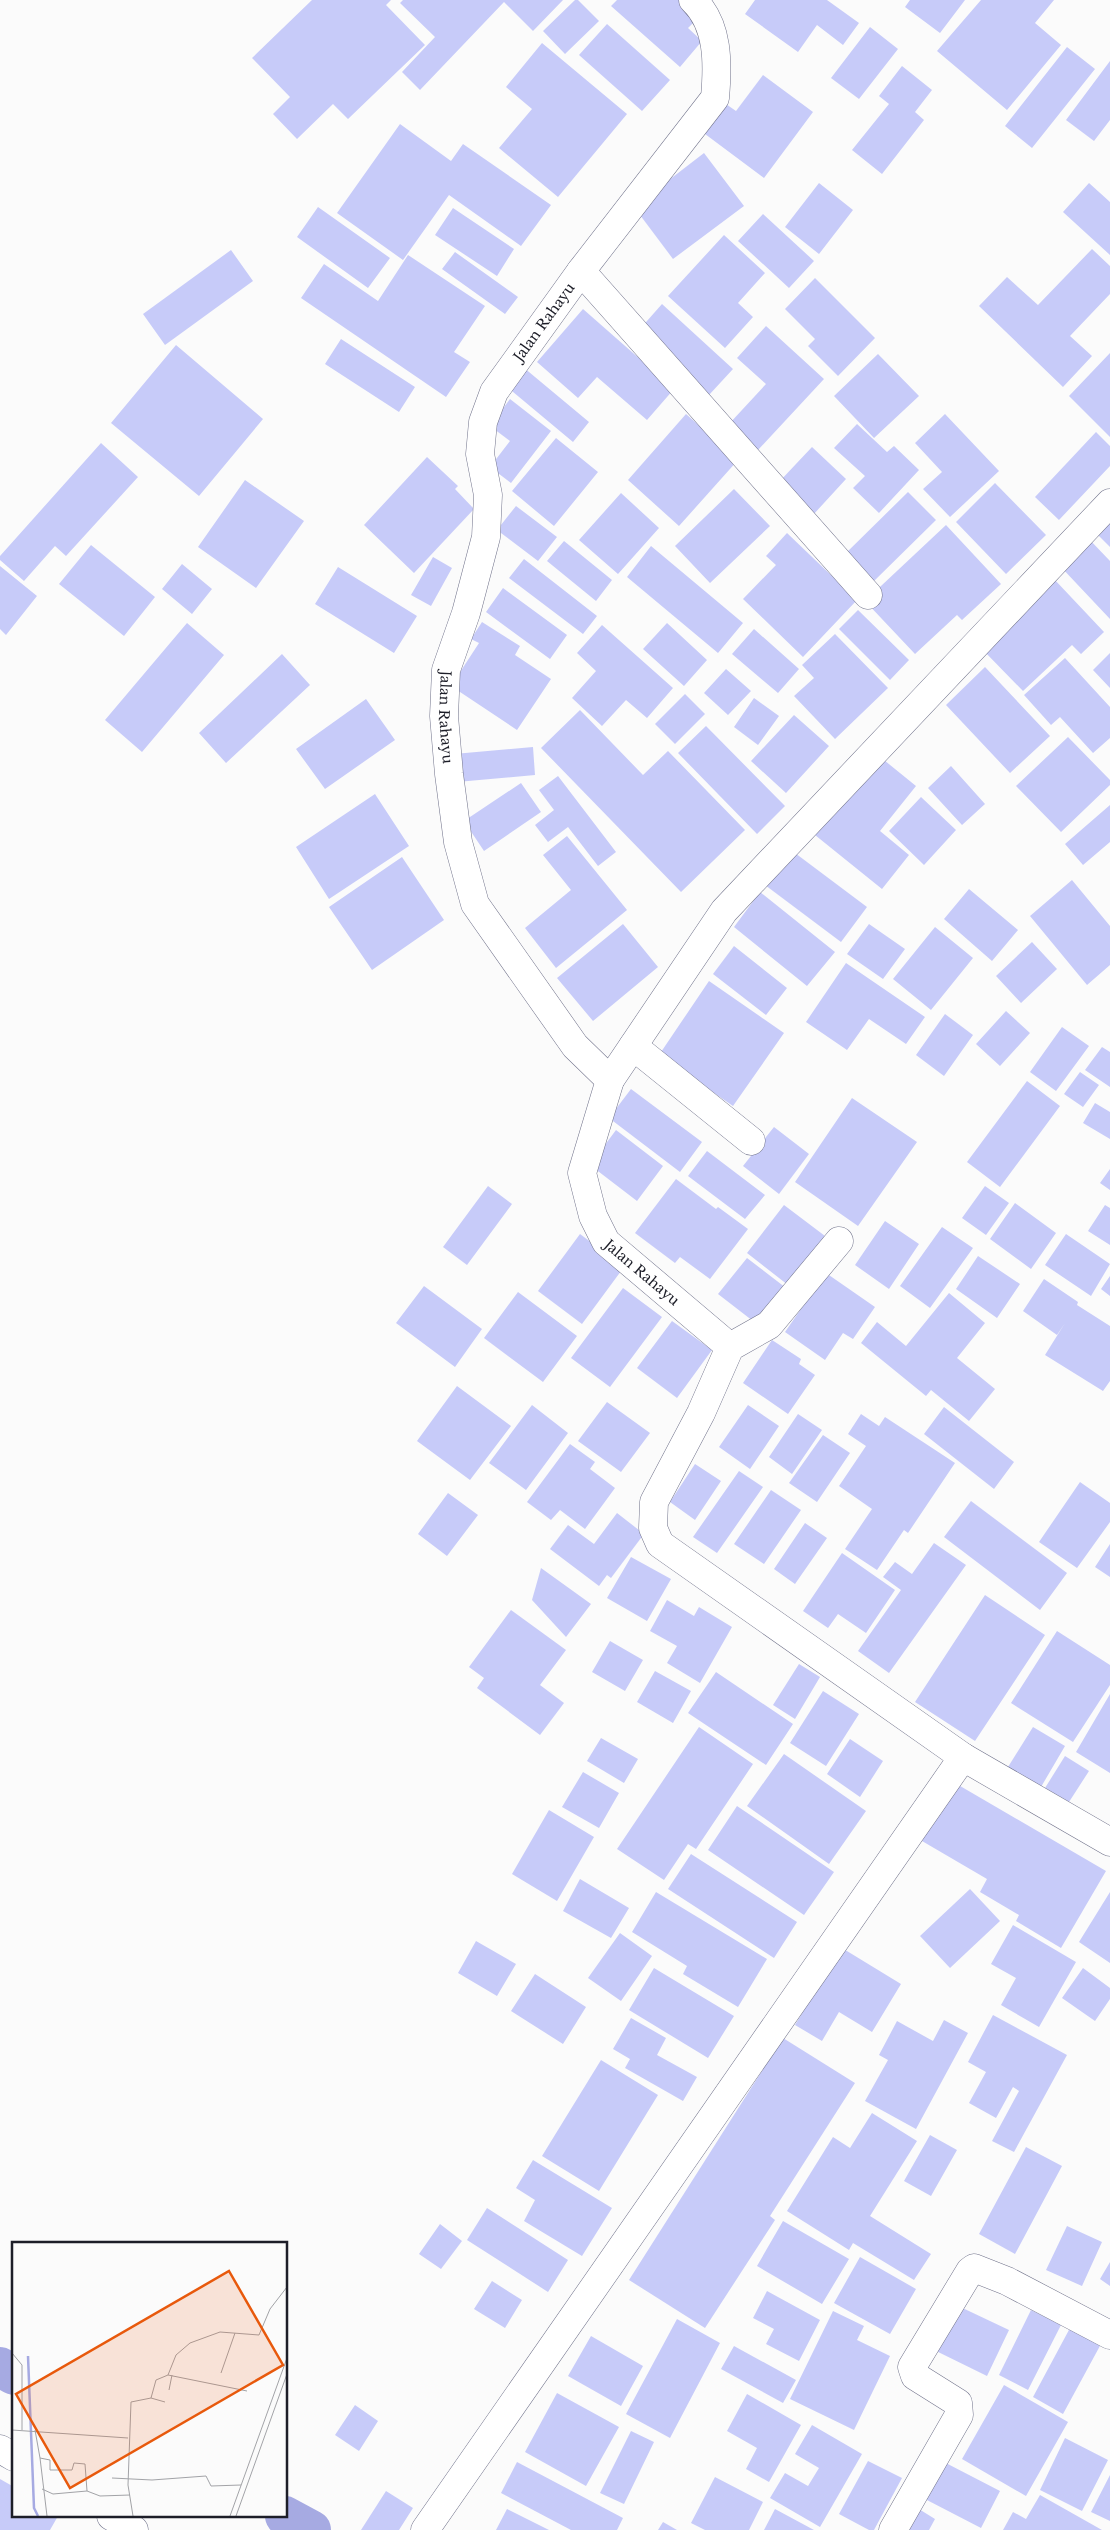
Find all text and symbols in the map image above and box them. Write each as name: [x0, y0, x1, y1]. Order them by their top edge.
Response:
street label: Jalan Rahayu: [508, 279, 579, 367]
street label: Jalan Rahayu: [435, 668, 457, 765]
street label: Jalan Rahayu: [599, 1234, 684, 1310]
inset map: [12, 2242, 288, 2518]

